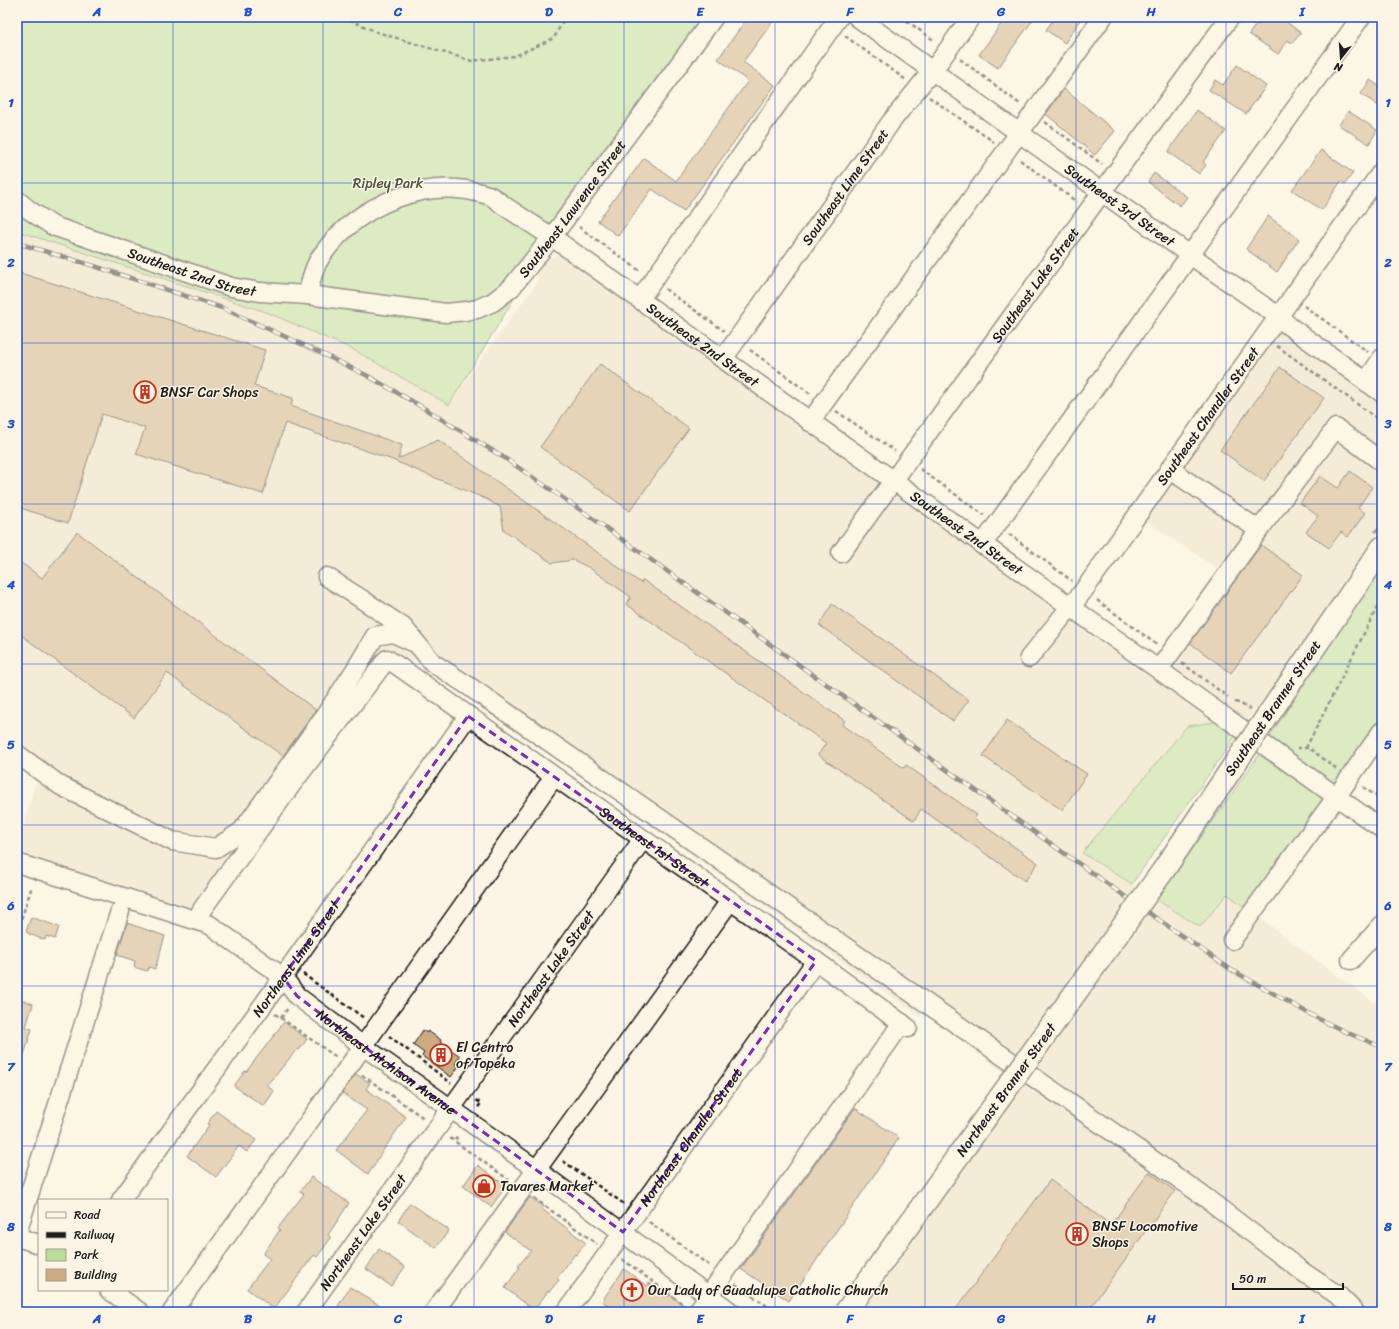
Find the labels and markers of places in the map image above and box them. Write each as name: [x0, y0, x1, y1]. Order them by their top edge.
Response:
building icon: BNSF Car Shops: [132, 379, 158, 405]
place label: BNSF Car Shops: [160, 380, 259, 405]
place label: El Centro of Topeka: [456, 1035, 515, 1076]
building icon: El Centro of Topeka: [428, 1042, 454, 1068]
shop icon: Tavares Market: [471, 1173, 497, 1199]
place label: Tavares Market: [500, 1174, 595, 1199]
place label: BNSF Locomotive Shops: [1092, 1214, 1198, 1255]
building icon: BNSF Locomotive Shops: [1064, 1221, 1090, 1247]
church icon: Our Lady of Guadalupe Catholic Church: [619, 1277, 645, 1303]
place label: Our Lady of Guadalupe Catholic Church: [648, 1278, 888, 1303]

